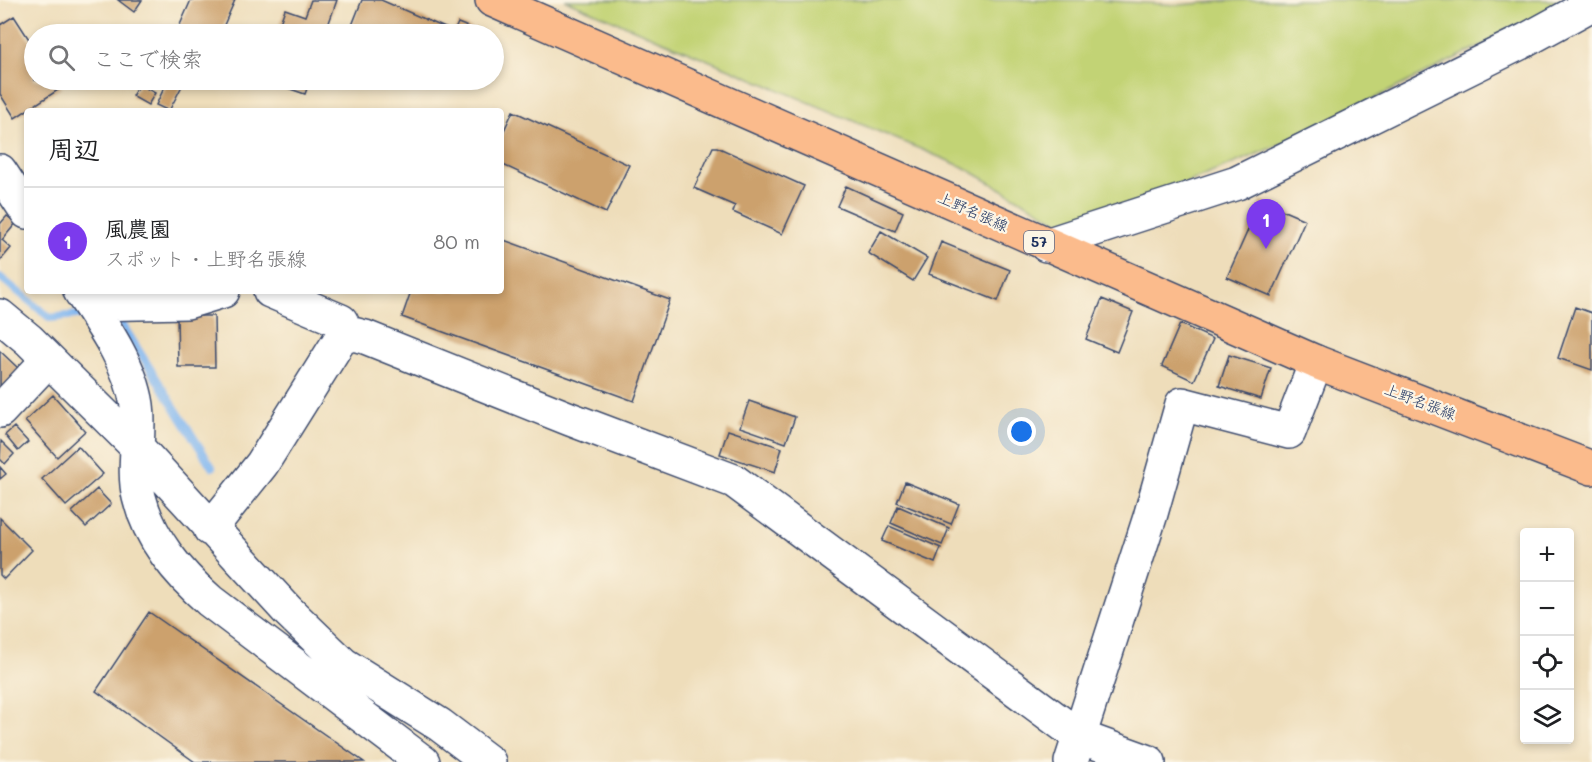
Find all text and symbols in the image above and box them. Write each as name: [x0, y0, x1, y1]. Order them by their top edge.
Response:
search box: [24, 24, 504, 90]
icon: search: [45, 41, 78, 74]
text: ここで検索: [93, 44, 203, 73]
text: 周辺: [48, 132, 100, 166]
street label: 上野名張線: [935, 187, 1012, 235]
pin: 1: [1246, 200, 1286, 249]
text: 風農園: [105, 214, 171, 243]
text: 1: [63, 228, 72, 254]
text: 80 m: [433, 228, 480, 254]
road number: 57: [1024, 231, 1054, 253]
text: スポット · 上野名張線: [105, 245, 307, 271]
street label: 上野名張線: [1382, 378, 1459, 424]
your location: [1007, 417, 1036, 446]
map controls: [1520, 528, 1574, 744]
button: +: [1520, 528, 1574, 582]
button: −: [1520, 582, 1574, 636]
button: locate: [1520, 636, 1574, 690]
button: layers: [1520, 690, 1574, 744]

